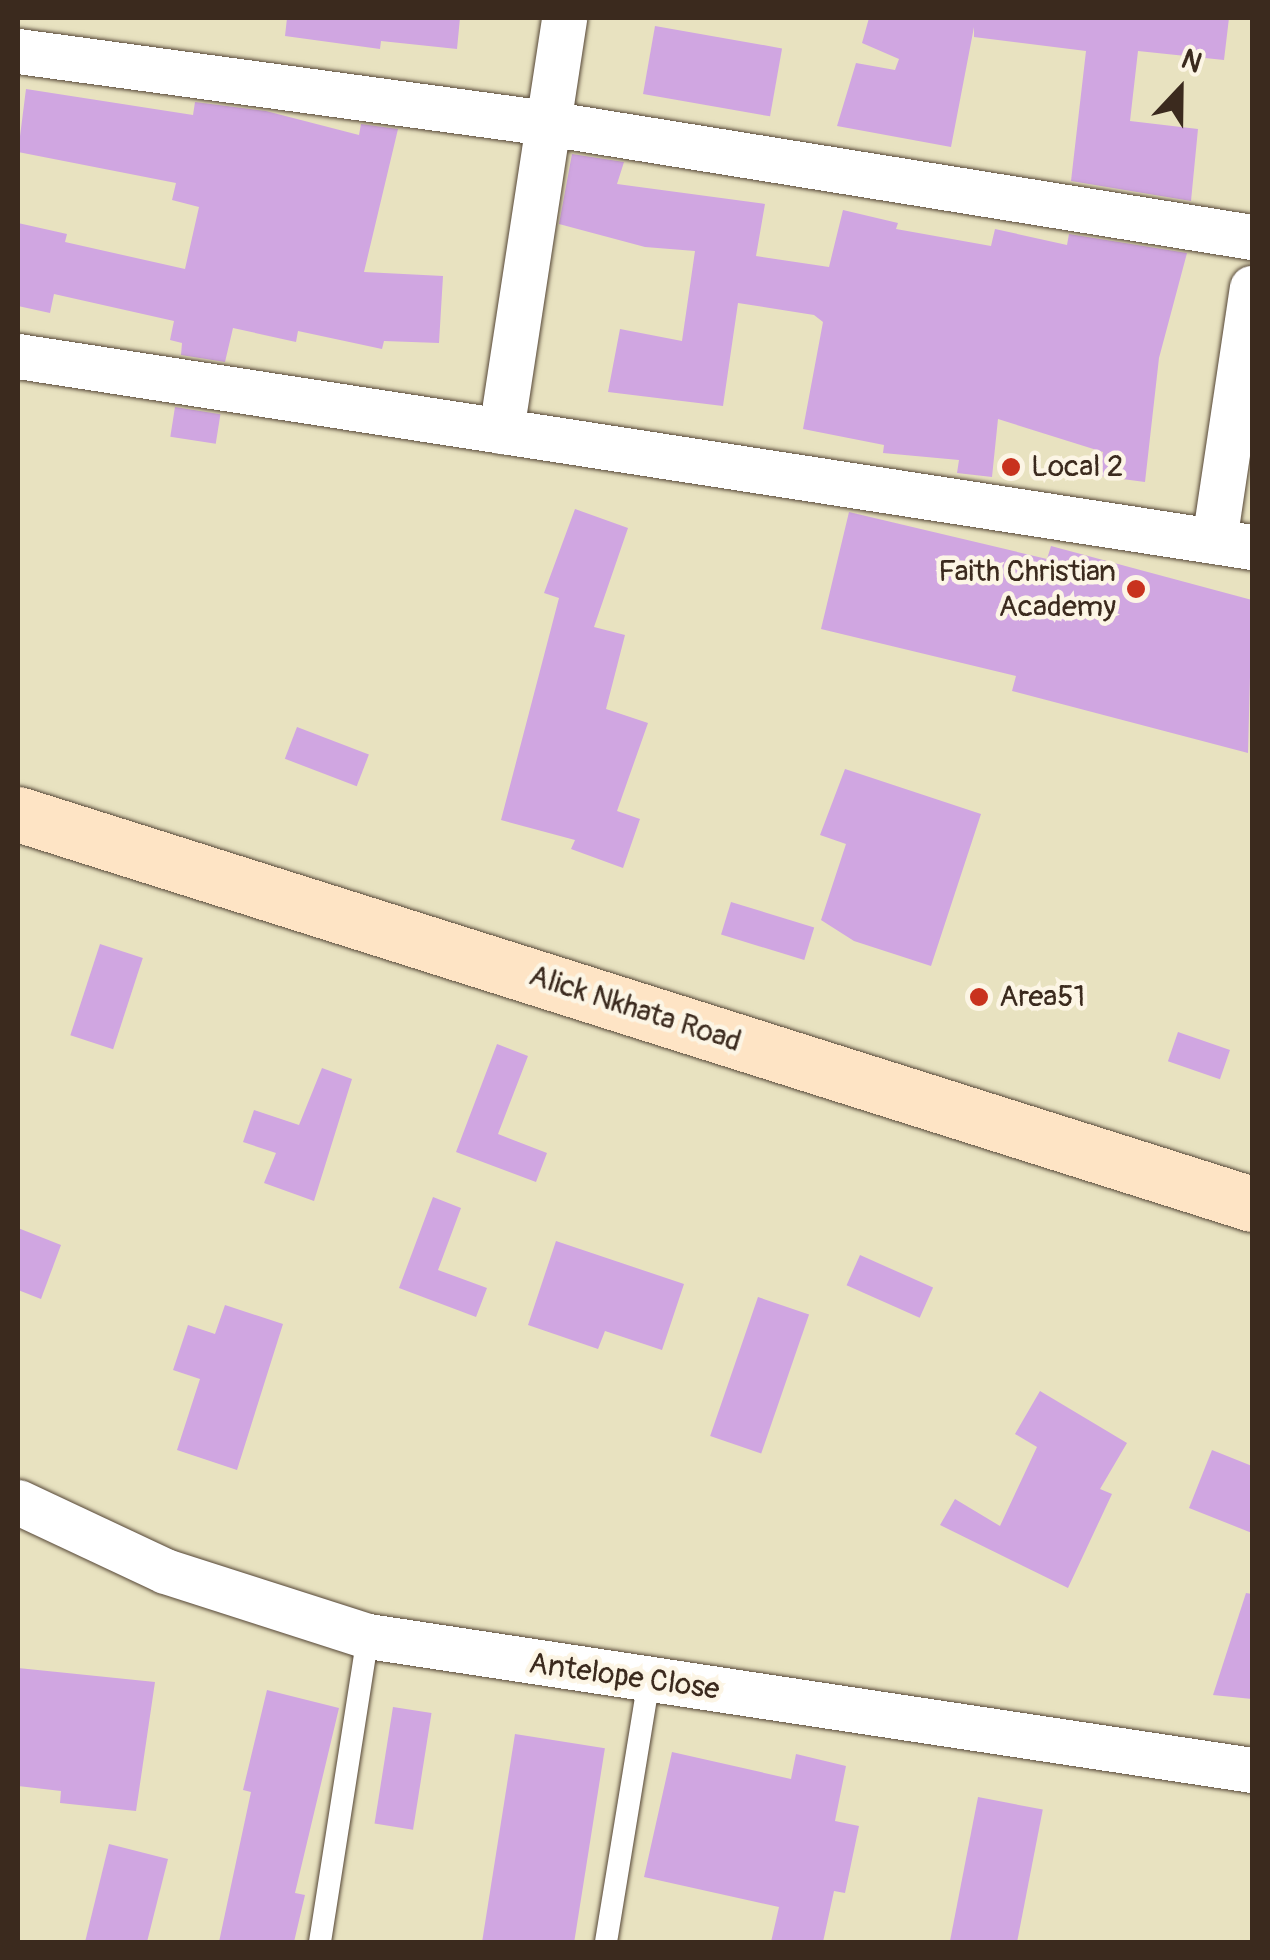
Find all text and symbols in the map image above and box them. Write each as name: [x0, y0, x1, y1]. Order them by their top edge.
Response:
north arrow: [1130, 40, 1230, 140]
text: N: [1176, 42, 1207, 81]
place label: Local 2: [1031, 449, 1124, 485]
marker: Local 2: [1000, 456, 1022, 478]
place label: Faith Christian Academy: [938, 554, 1116, 624]
marker: Faith Christian Academy: [1125, 578, 1147, 600]
street label: Alick Nkhata Road: [524, 958, 746, 1060]
place label: Area51: [999, 979, 1085, 1015]
marker: Area51: [968, 986, 990, 1008]
street label: Antelope Close: [526, 1646, 722, 1708]

